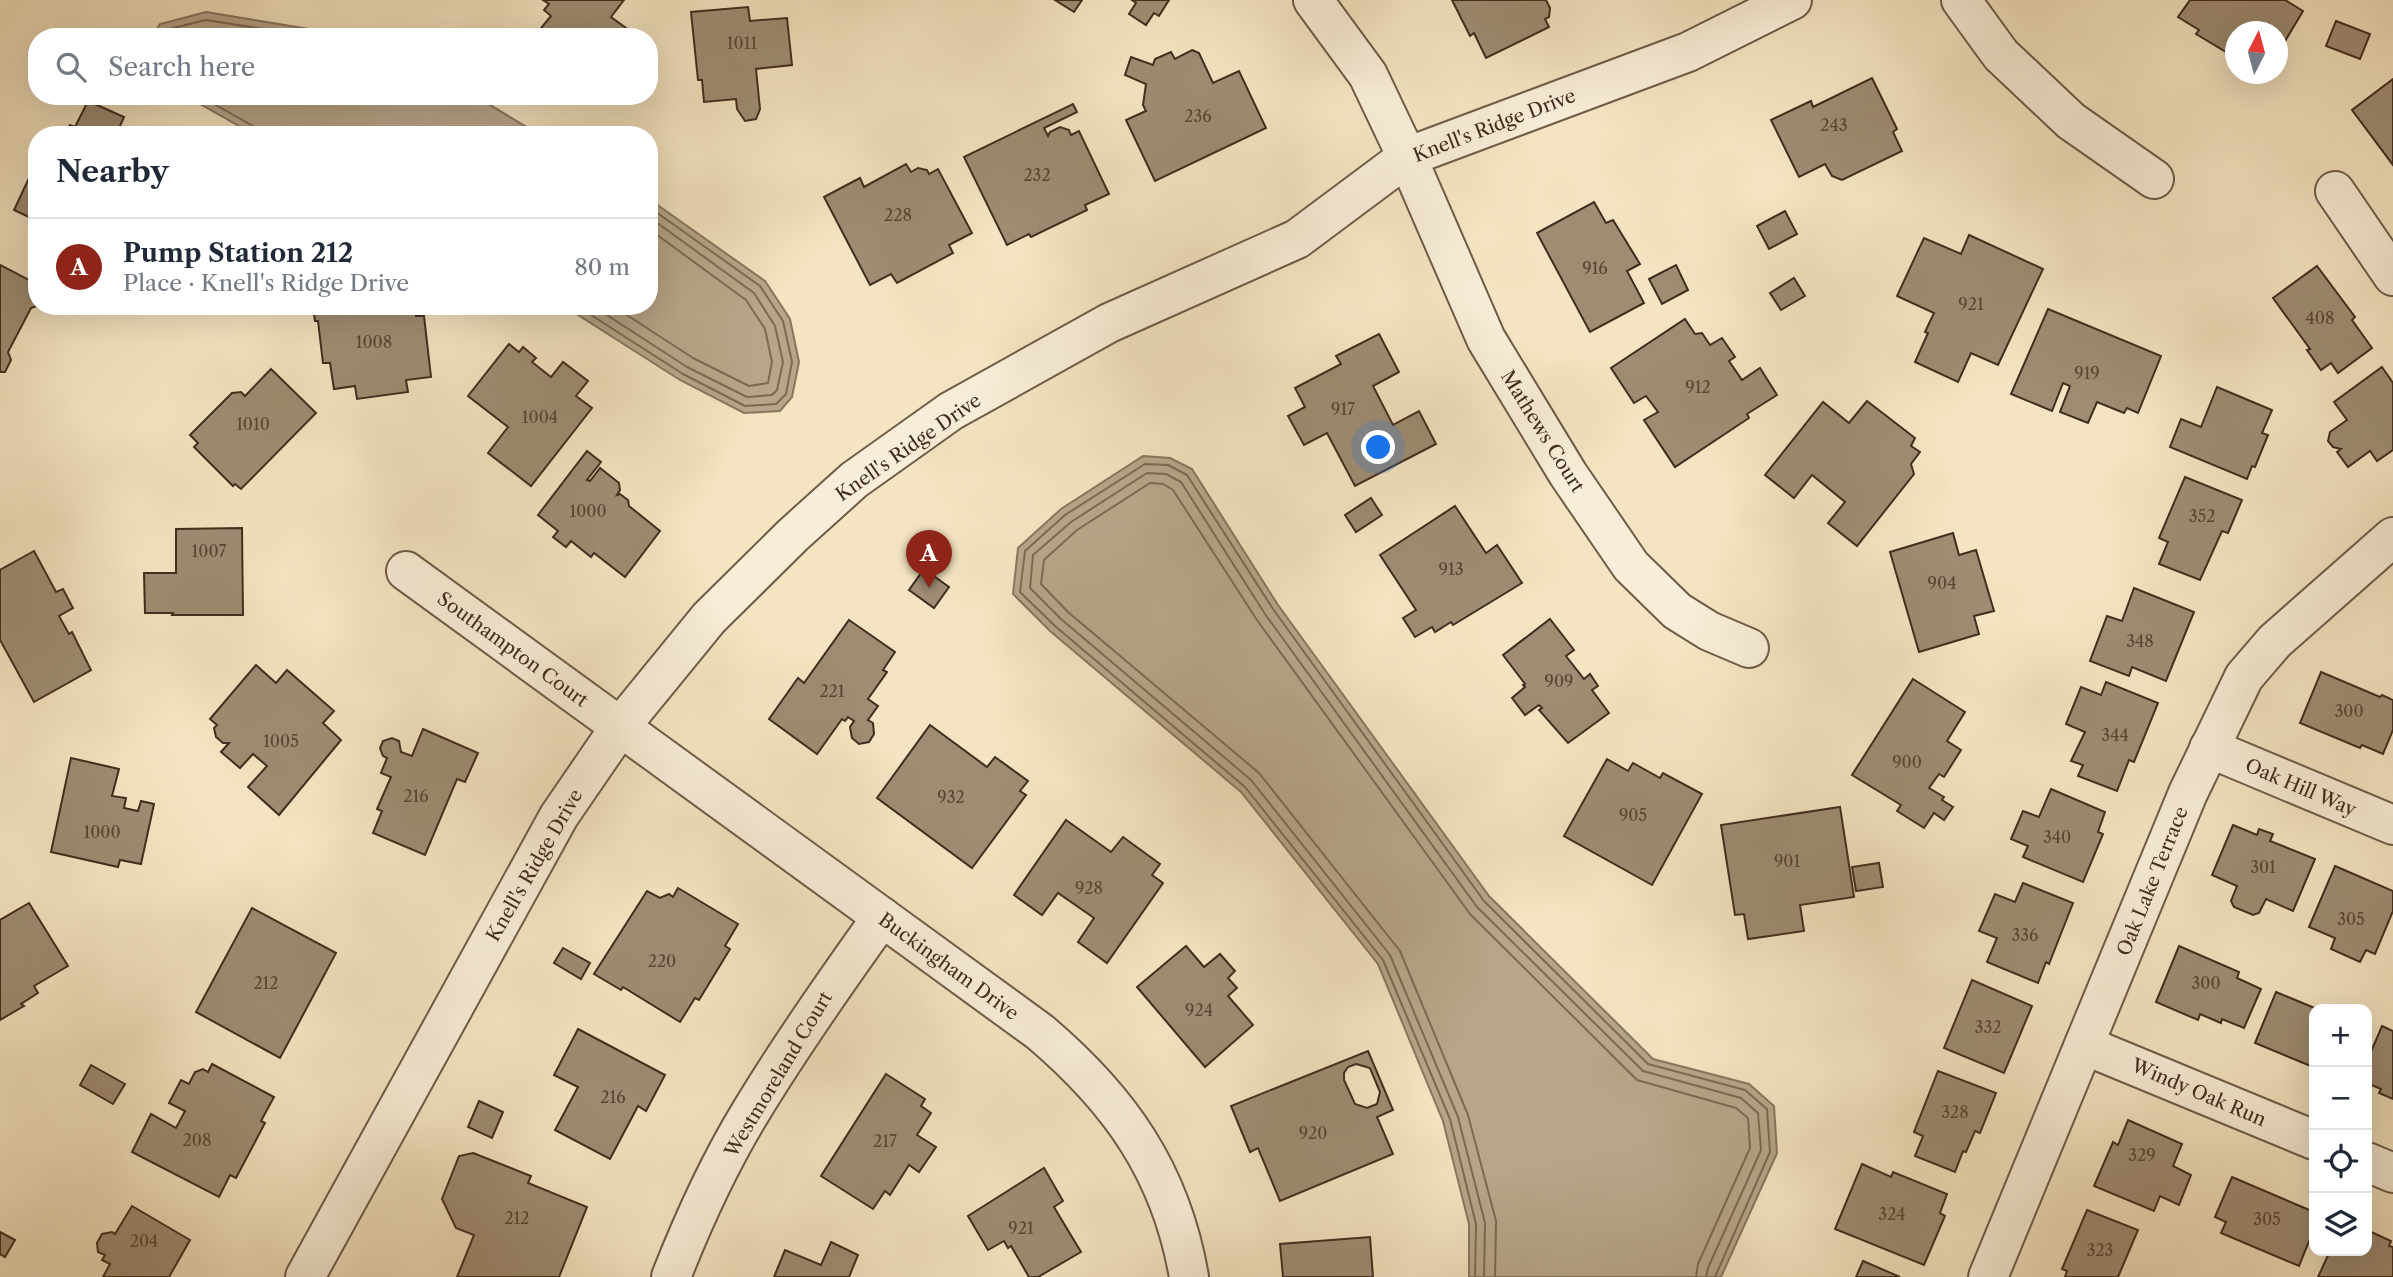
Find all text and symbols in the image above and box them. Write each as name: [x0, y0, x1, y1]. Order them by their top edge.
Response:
north arrow: [2225, 21, 2288, 84]
search box: [28, 28, 658, 105]
house number: 1011: [727, 33, 757, 53]
icon: search: [52, 48, 90, 86]
text: Search here: [108, 51, 255, 83]
street label: Knell's Ridge Drive: [1410, 84, 1579, 167]
house number: 236: [1184, 106, 1212, 126]
house number: 243: [1820, 115, 1848, 135]
text: Nearby: [56, 153, 169, 190]
house number: 232: [1023, 165, 1051, 185]
house number: 228: [884, 205, 912, 225]
text: Pump Station 212: [123, 237, 353, 269]
text: A: [70, 253, 88, 281]
text: 80 m: [574, 253, 630, 281]
house number: 916: [1582, 258, 1608, 278]
text: Place · Knell's Ridge Drive: [123, 269, 409, 297]
house number: 921: [1958, 294, 1984, 314]
house number: 408: [2306, 308, 2334, 328]
house number: 1008: [356, 332, 392, 352]
house number: 919: [2074, 363, 2100, 383]
street label: Mathews Court: [1496, 366, 1589, 497]
house number: 912: [1685, 377, 1711, 397]
street label: Knell's Ridge Drive: [831, 389, 985, 506]
house number: 917: [1331, 399, 1355, 419]
house number: 1004: [522, 407, 558, 427]
house number: 1010: [236, 414, 270, 434]
your location: [1361, 430, 1395, 464]
house number: 1000: [569, 501, 607, 521]
house number: 352: [2189, 506, 2215, 526]
pin: A: [906, 530, 952, 588]
house number: 1007: [192, 541, 227, 561]
house number: 913: [1439, 559, 1463, 579]
house number: 904: [1928, 573, 1956, 593]
street label: Southampton Court: [433, 587, 593, 712]
house number: 348: [2126, 631, 2154, 651]
house number: 909: [1545, 671, 1573, 691]
house number: 221: [819, 681, 845, 701]
house number: 300: [2334, 701, 2364, 721]
house number: 344: [2101, 725, 2129, 745]
house number: 1005: [263, 731, 299, 751]
house number: 900: [1892, 752, 1922, 772]
street label: Oak Hill Way: [2242, 754, 2360, 821]
street label: Knell's Ridge Drive: [481, 785, 587, 946]
house number: 216: [403, 786, 429, 806]
house number: 932: [937, 787, 965, 807]
street label: Oak Lake Terrace: [2112, 803, 2193, 959]
house number: 905: [1619, 805, 1647, 825]
house number: 1000: [83, 822, 121, 842]
house number: 340: [2043, 827, 2071, 847]
house number: 901: [1774, 851, 1800, 871]
house number: 301: [2250, 857, 2276, 877]
house number: 928: [1075, 878, 1103, 898]
street label: Buckingham Drive: [874, 908, 1023, 1025]
house number: 305: [2337, 909, 2365, 929]
house number: 336: [2012, 925, 2038, 945]
house number: 220: [648, 951, 676, 971]
house number: 212: [253, 973, 279, 993]
house number: 300: [2191, 973, 2221, 993]
street label: Westmoreland Court: [719, 987, 837, 1162]
house number: 924: [1185, 1000, 1213, 1020]
map controls: [2309, 1004, 2372, 1256]
button: +: [2309, 1004, 2372, 1067]
house number: 332: [1975, 1017, 2001, 1037]
street label: Windy Oak Run: [2127, 1053, 2270, 1131]
button: −: [2309, 1067, 2372, 1130]
house number: 216: [600, 1087, 626, 1107]
house number: 328: [1941, 1102, 1969, 1122]
house number: 920: [1299, 1123, 1327, 1143]
house number: 208: [183, 1130, 211, 1150]
button: locate: [2309, 1130, 2372, 1193]
house number: 217: [873, 1131, 897, 1151]
house number: 329: [2128, 1145, 2156, 1165]
button: layers: [2309, 1193, 2372, 1256]
house number: 324: [1878, 1204, 1906, 1224]
house number: 212: [504, 1208, 530, 1228]
house number: 305: [2253, 1209, 2281, 1229]
house number: 921: [1008, 1218, 1034, 1238]
house number: 204: [130, 1231, 158, 1251]
house number: 323: [2087, 1240, 2113, 1260]

